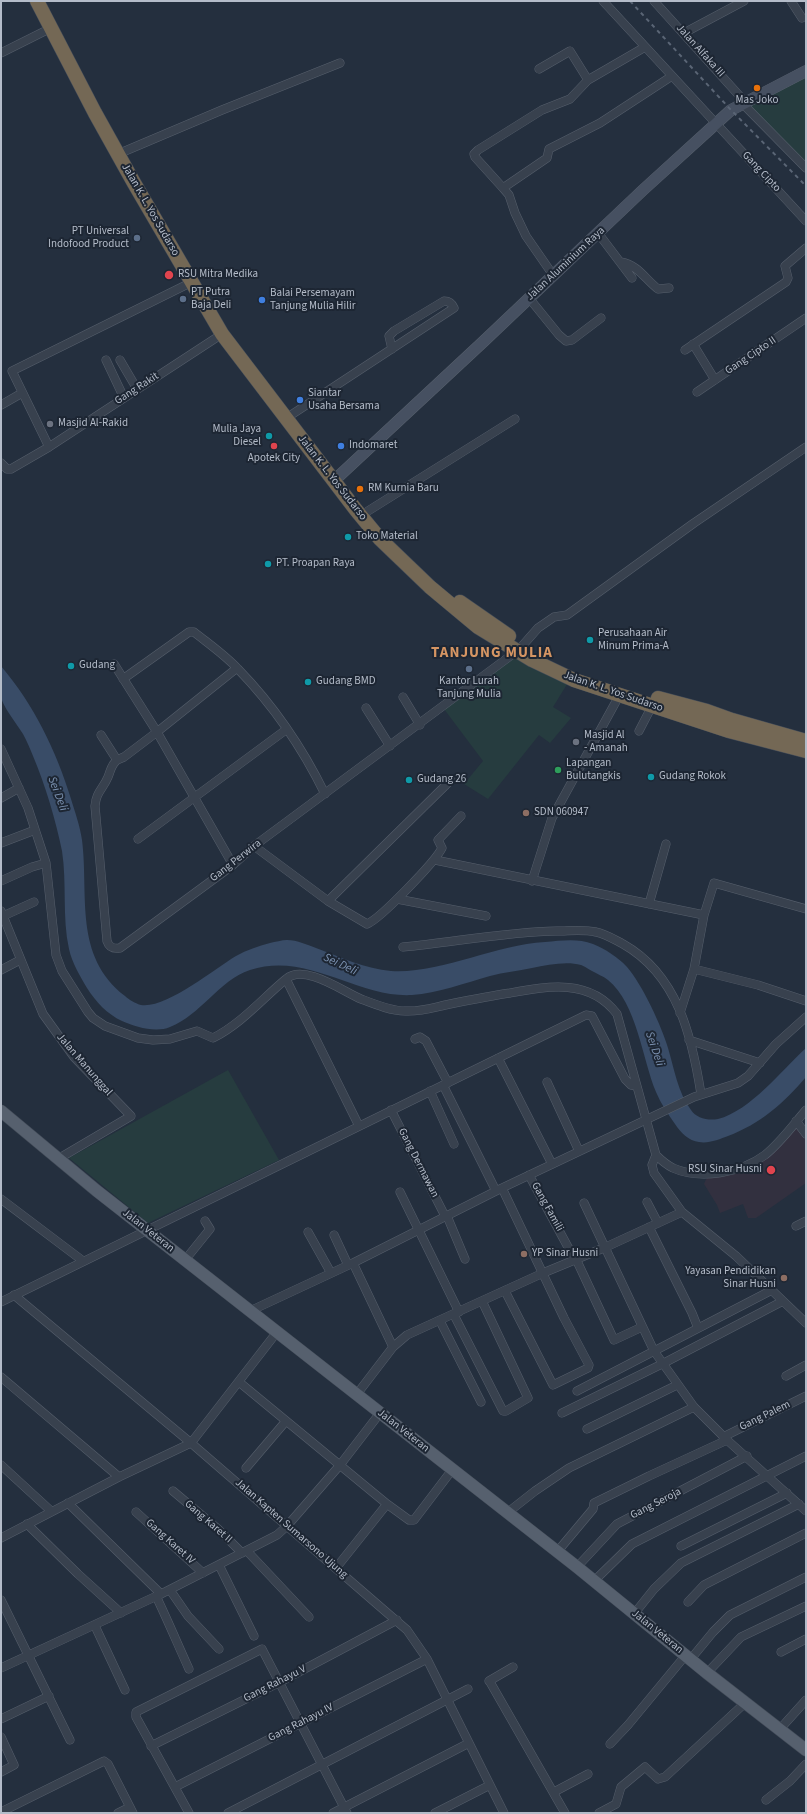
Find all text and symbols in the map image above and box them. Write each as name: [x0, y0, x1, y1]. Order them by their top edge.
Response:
street label: Jalan Alfaka III: [673, 22, 727, 80]
marker: Mas Joko: [752, 83, 762, 93]
place label: Mas Joko: [736, 94, 778, 108]
street label: Gang Cipto: [739, 149, 783, 195]
street label: Jalan K. L. Yos Sudarso: [118, 162, 182, 258]
street label: Jalan Aluminium Raya: [524, 224, 608, 304]
place label: PT Universal Indofood Product: [48, 225, 129, 251]
marker: PT Universal Indofood Product: [132, 233, 142, 243]
place label: RSU Mitra Medika: [178, 268, 258, 282]
marker: RSU Mitra Medika: [163, 269, 175, 281]
place label: PT Putra Baja Deli: [191, 286, 231, 312]
place label: Balai Persemayam Tanjung Mulia Hilir: [270, 287, 356, 313]
marker: PT Putra Baja Deli: [178, 294, 188, 304]
marker: Balai Persemayam Tanjung Mulia Hilir: [257, 295, 267, 305]
street label: Gang Cipto II: [723, 334, 779, 378]
street label: Gang Rakit: [113, 370, 161, 408]
place label: Siantar Usaha Bersama: [308, 387, 379, 413]
marker: Siantar Usaha Bersama: [295, 395, 305, 405]
place label: Masjid Al-Rakid: [58, 417, 128, 431]
marker: Masjid Al-Rakid: [45, 419, 55, 429]
place label: Mulia Jaya Diesel: [212, 423, 261, 449]
marker: Mulia Jaya Diesel: [264, 431, 274, 441]
street label: Jalan K. L. Yos Sudarso: [295, 433, 369, 523]
place label: Indomaret: [349, 439, 397, 453]
marker: Apotek City: [269, 441, 279, 451]
marker: Indomaret: [336, 441, 346, 451]
place label: Apotek City: [248, 452, 300, 466]
place label: RM Kurnia Baru: [368, 482, 439, 496]
marker: RM Kurnia Baru: [355, 484, 365, 494]
place label: Toko Material: [356, 530, 418, 544]
marker: Toko Material: [343, 532, 353, 542]
place label: PT. Proapan Raya: [276, 557, 355, 571]
marker: PT. Proapan Raya: [263, 559, 273, 569]
place label: Perusahaan Air Minum Prima-A: [598, 627, 669, 653]
marker: Perusahaan Air Minum Prima-A: [585, 635, 595, 645]
district label: TANJUNG MULIA: [431, 645, 553, 663]
place label: Gudang: [79, 659, 115, 673]
marker: Gudang: [66, 661, 76, 671]
marker: Kantor Lurah Tanjung Mulia: [464, 664, 474, 674]
street label: Jalan K. L. Yos Sudarso: [562, 669, 664, 715]
place label: Gudang BMD: [316, 675, 375, 689]
place label: Kantor Lurah Tanjung Mulia: [437, 675, 501, 701]
marker: Gudang BMD: [303, 677, 313, 687]
place label: Masjid Al - Amanah: [584, 729, 628, 755]
marker: Masjid Al - Amanah: [571, 737, 581, 747]
place label: Lapangan Bulutangkis: [566, 757, 621, 783]
marker: Lapangan Bulutangkis: [553, 765, 563, 775]
place label: Gudang Rokok: [659, 770, 726, 784]
marker: Gudang Rokok: [646, 772, 656, 782]
place label: Gudang 26: [417, 773, 466, 787]
water label: Sei Deli: [44, 775, 70, 813]
marker: Gudang 26: [404, 775, 414, 785]
place label: SDN 060947: [534, 806, 589, 820]
marker: SDN 060947: [521, 808, 531, 818]
street label: Gang Perwira: [208, 837, 264, 885]
water label: Sei Deli: [321, 951, 359, 979]
water label: Sei Deli: [641, 1030, 667, 1068]
street label: Jalan Manunggal: [53, 1031, 115, 1099]
street label: Gang Dermawan: [395, 1126, 441, 1200]
place label: RSU Sinar Husni: [688, 1163, 762, 1177]
marker: RSU Sinar Husni: [765, 1164, 777, 1176]
street label: Gang Famili: [528, 1180, 566, 1234]
street label: Jalan Veteran: [119, 1207, 177, 1255]
place label: YP Sinar Husni: [532, 1247, 598, 1261]
marker: YP Sinar Husni: [519, 1249, 529, 1259]
place label: Yayasan Pendidikan Sinar Husni: [685, 1265, 776, 1291]
marker: Yayasan Pendidikan Sinar Husni: [779, 1273, 789, 1283]
street label: Gang Palem: [737, 1398, 793, 1434]
street label: Jalan Veteran: [374, 1407, 432, 1455]
street label: Jalan Kapten Sumarsono Ujung: [232, 1477, 350, 1581]
street label: Gang Seroja: [628, 1486, 684, 1522]
street label: Gang Karet II: [181, 1498, 235, 1546]
street label: Gang Karet IV: [143, 1517, 197, 1567]
street label: Jalan Veteran: [629, 1607, 685, 1657]
street label: Gang Rahayu V: [242, 1663, 308, 1705]
street label: Gang Rahayu IV: [266, 1701, 336, 1745]

